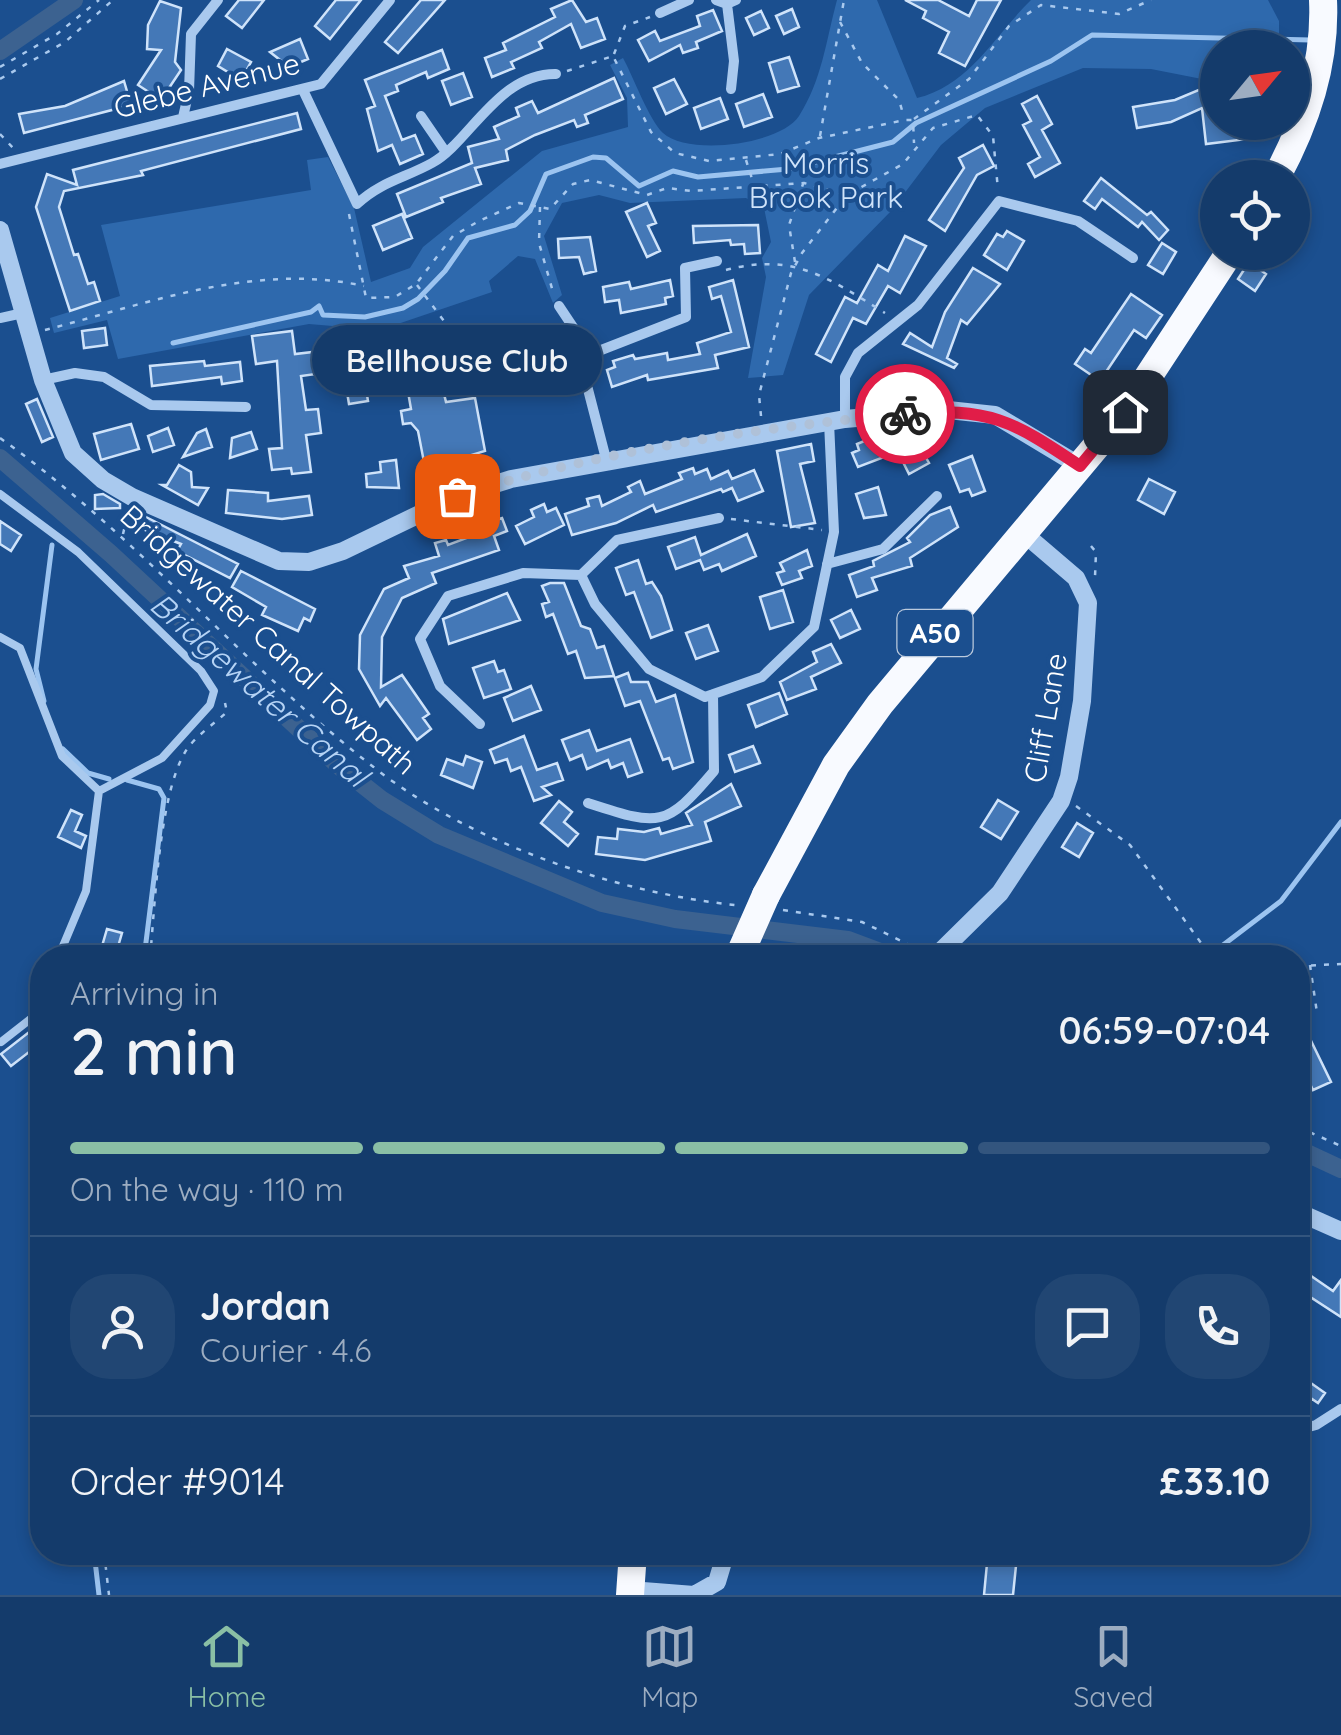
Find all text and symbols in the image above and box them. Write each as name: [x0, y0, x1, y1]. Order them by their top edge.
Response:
north arrow: [1200, 30, 1310, 140]
map controls: [1200, 30, 1310, 270]
street label: Glebe Avenue: [110, 44, 304, 126]
park label: Morris Brook Park: [749, 144, 903, 216]
button: locate: [1200, 160, 1310, 270]
callout: Bellhouse Club: [312, 326, 602, 396]
text: Bellhouse Club: [346, 340, 568, 380]
courier: [855, 364, 955, 464]
pin: [1083, 370, 1168, 455]
icon: home: [1098, 385, 1153, 440]
icon: bike: [878, 387, 933, 442]
pin: [415, 454, 500, 539]
icon: bag: [430, 469, 485, 524]
street label: Bridgewater Canal Towpath: [113, 498, 423, 782]
water label: Bridgewater Canal: [142, 585, 376, 795]
road number: A50: [898, 610, 972, 656]
street label: Cliff Lane: [1015, 650, 1075, 786]
text: Arriving in: [70, 973, 219, 1013]
text: 06:59–07:04: [1059, 1006, 1270, 1054]
text: 2 min: [70, 1010, 238, 1091]
text: On the way · 110 m: [70, 1169, 344, 1209]
button: person: [70, 1274, 175, 1379]
button: chat: [1035, 1274, 1140, 1379]
button: phone: [1165, 1274, 1270, 1379]
text: Jordan: [200, 1282, 331, 1330]
text: Courier · 4.6: [200, 1330, 372, 1370]
text: Order #9014: [70, 1457, 285, 1505]
text: £33.10: [1160, 1457, 1270, 1505]
tab: Home: [188, 1619, 266, 1714]
tab: Map: [641, 1619, 698, 1714]
tab: Saved: [1074, 1619, 1153, 1714]

